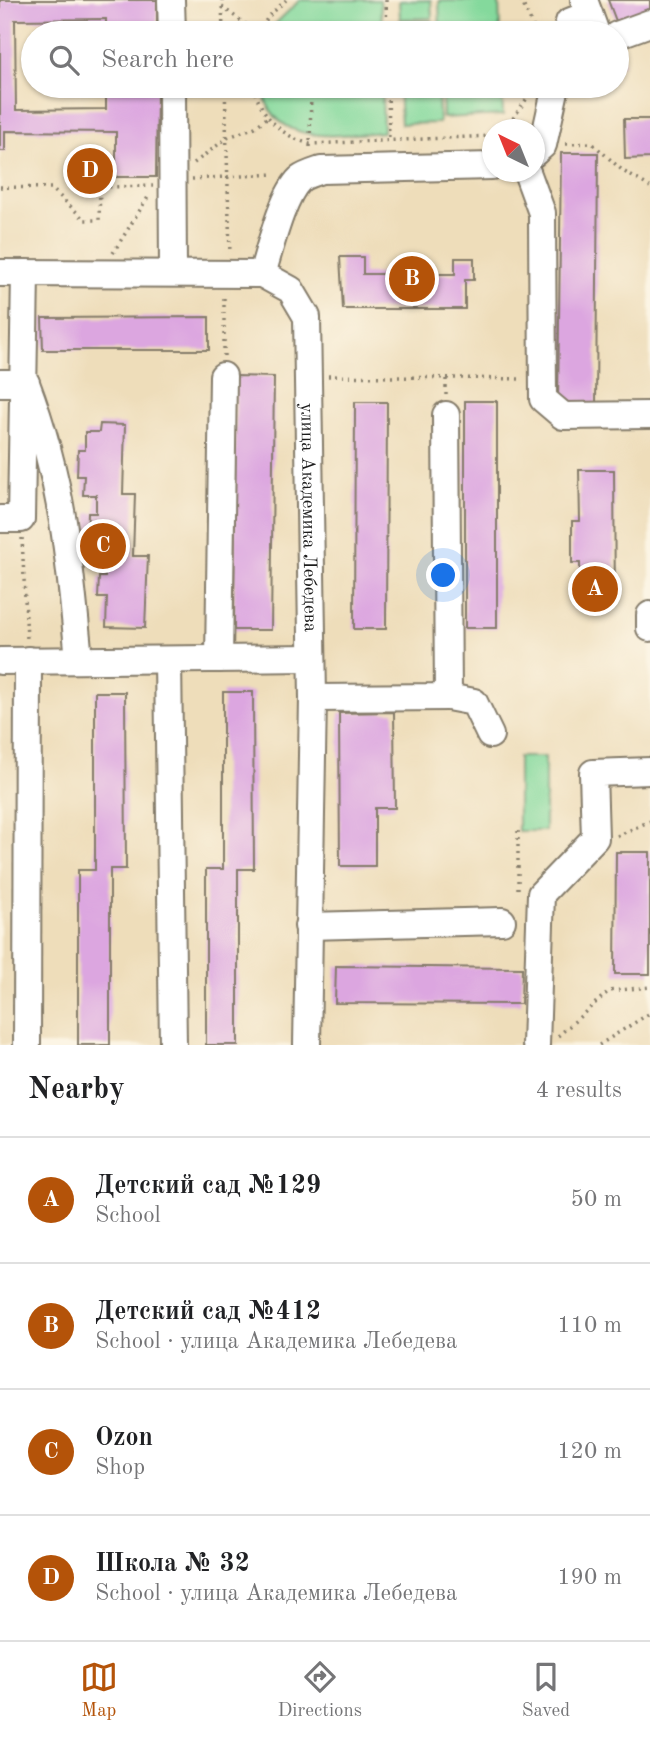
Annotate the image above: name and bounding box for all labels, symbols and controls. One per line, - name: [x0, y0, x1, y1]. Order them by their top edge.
- search box: [21, 21, 629, 98]
- icon: search: [45, 41, 83, 79]
- text: Search here: [101, 47, 234, 73]
- north arrow: [482, 119, 545, 182]
- pin: D: [67, 145, 113, 197]
- pin: B: [389, 253, 435, 305]
- street label: улица Академика Лебедева: [296, 403, 319, 633]
- pin: C: [80, 520, 126, 572]
- your location: [426, 558, 460, 592]
- pin: A: [572, 563, 618, 615]
- text: Nearby: [28, 1075, 125, 1105]
- text: 4 results: [536, 1079, 622, 1102]
- text: Детский сад №129: [95, 1173, 321, 1199]
- text: A: [42, 1188, 60, 1211]
- text: 50 m: [571, 1188, 622, 1211]
- text: School: [95, 1204, 161, 1227]
- text: Детский сад №412: [95, 1299, 321, 1325]
- text: B: [43, 1314, 59, 1337]
- text: 110 m: [557, 1314, 622, 1337]
- text: School · улица Академика Лебедева: [95, 1330, 457, 1353]
- text: Ozon: [95, 1425, 153, 1451]
- text: C: [43, 1440, 59, 1463]
- text: 120 m: [557, 1440, 622, 1463]
- text: Shop: [95, 1456, 145, 1479]
- text: Школа № 32: [95, 1551, 250, 1577]
- text: D: [42, 1566, 60, 1589]
- text: 190 m: [557, 1566, 622, 1589]
- text: School · улица Академика Лебедева: [95, 1582, 457, 1605]
- tab: Map: [80, 1658, 118, 1723]
- tab: Directions: [278, 1658, 362, 1723]
- tab: Saved: [522, 1658, 570, 1723]

